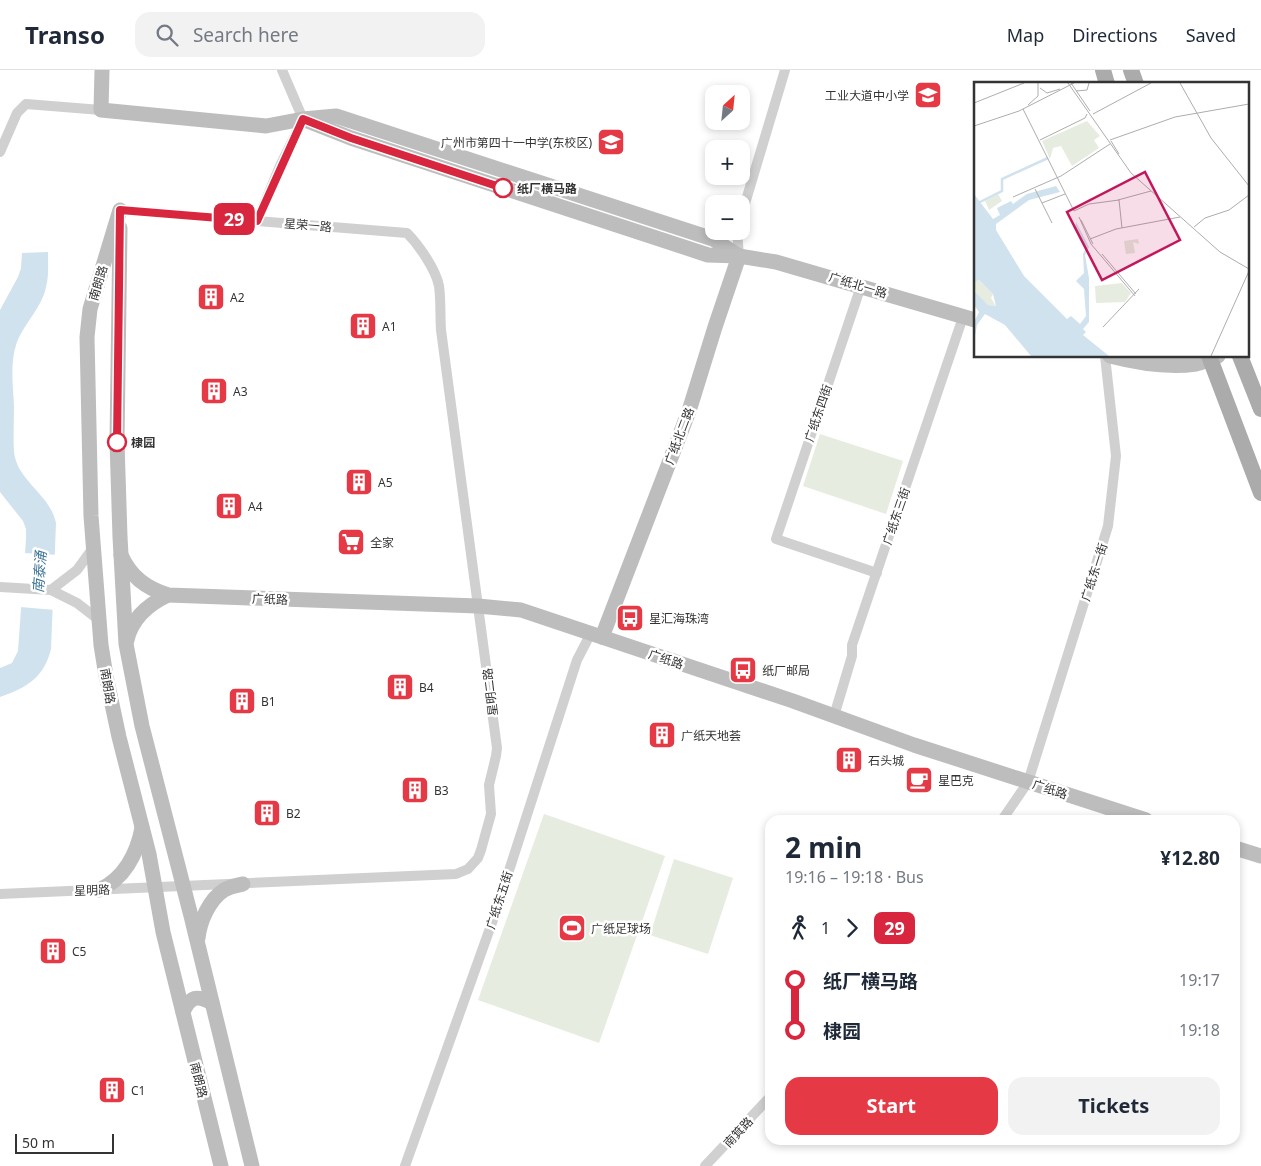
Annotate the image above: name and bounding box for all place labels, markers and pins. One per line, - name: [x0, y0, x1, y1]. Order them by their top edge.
- school or university icon: 工业大道中小学: [913, 80, 943, 110]
- place label: 工业大道中小学: [825, 87, 909, 104]
- school or university icon: 广州市第四十一中学(东校区): [596, 127, 626, 157]
- place label: 广州市第四十一中学(东校区): [441, 134, 592, 151]
- marker: 纸厂横马路: [493, 178, 513, 198]
- place label: 纸厂横马路: [517, 180, 577, 197]
- building icon: A2: [196, 282, 226, 312]
- place label: A2: [230, 289, 245, 306]
- building icon: A1: [348, 311, 378, 341]
- place label: A1: [382, 318, 397, 335]
- building icon: A3: [199, 376, 229, 406]
- place label: A3: [233, 383, 248, 400]
- marker: 棣园: [107, 432, 127, 452]
- place label: 棣园: [131, 434, 155, 451]
- building icon: A5: [344, 467, 374, 497]
- place label: A5: [378, 474, 393, 491]
- building icon: A4: [214, 491, 244, 521]
- place label: A4: [248, 498, 263, 515]
- supermarket icon: 全家: [336, 527, 366, 557]
- place label: 全家: [370, 534, 394, 551]
- bus stop icon: 星汇海珠湾: [615, 603, 645, 633]
- place label: 星汇海珠湾: [649, 610, 709, 627]
- bus stop icon: 纸厂邮局: [728, 655, 758, 685]
- place label: 纸厂邮局: [762, 662, 810, 679]
- building icon: B4: [385, 672, 415, 702]
- place label: B4: [419, 679, 434, 696]
- building icon: B1: [227, 686, 257, 716]
- place label: B1: [261, 693, 276, 710]
- building icon: 广纸天地荟: [647, 720, 677, 750]
- place label: 广纸天地荟: [681, 727, 741, 744]
- building icon: 石头城: [834, 745, 864, 775]
- place label: 石头城: [868, 752, 904, 769]
- cafe icon: 星巴克: [904, 765, 934, 795]
- place label: 星巴克: [938, 772, 974, 789]
- building icon: B3: [400, 775, 430, 805]
- place label: B3: [434, 782, 449, 799]
- building icon: B2: [252, 798, 282, 828]
- place label: B2: [286, 805, 301, 822]
- sports icon: 广纸足球场: [557, 913, 587, 943]
- place label: 广纸足球场: [591, 920, 651, 937]
- building icon: C5: [38, 936, 68, 966]
- place label: C5: [72, 943, 87, 960]
- building icon: C1: [97, 1075, 127, 1105]
- place label: C1: [131, 1082, 145, 1099]

